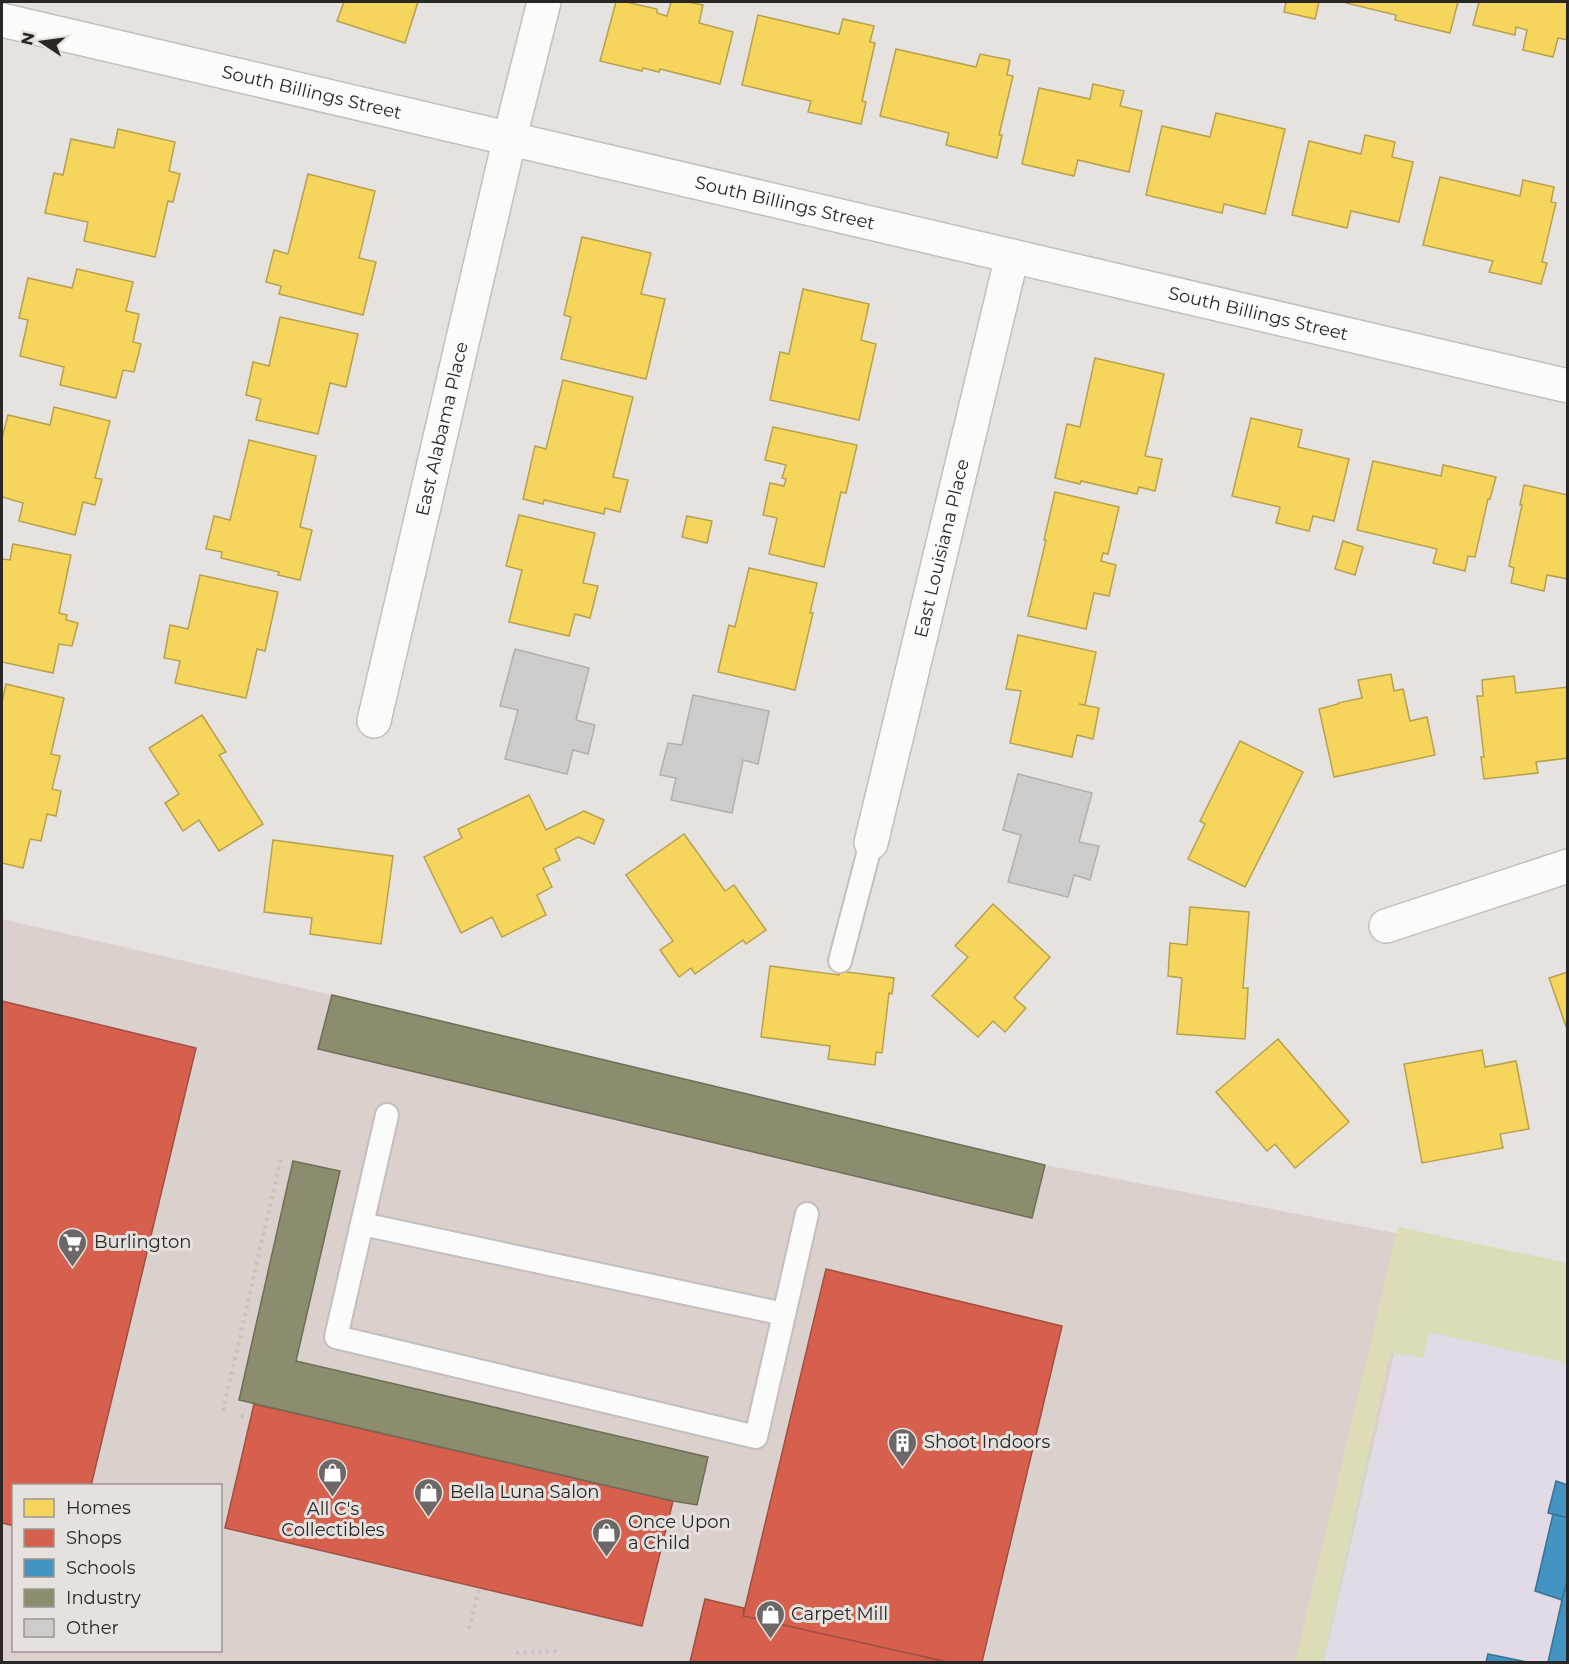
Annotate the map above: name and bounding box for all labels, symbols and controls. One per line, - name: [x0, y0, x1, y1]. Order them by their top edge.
- north arrow: [12, 12, 72, 72]
- text: N: [17, 30, 39, 47]
- street label: South Billings Street: [220, 61, 404, 124]
- street label: South Billings Street: [693, 171, 877, 235]
- street label: South Billings Street: [1166, 282, 1350, 345]
- street label: East Alabama Place: [411, 339, 473, 518]
- street label: East Louisiana Place: [910, 457, 974, 640]
- supermarket icon: Burlington: [57, 1226, 89, 1268]
- place label: Burlington: [94, 1231, 191, 1253]
- building icon: Shoot Indoors: [887, 1426, 919, 1468]
- place label: Shoot Indoors: [924, 1431, 1050, 1453]
- shop icon: All C's Collectibles: [317, 1456, 349, 1498]
- shop icon: Bella Luna Salon: [413, 1476, 445, 1518]
- place label: Bella Luna Salon: [450, 1481, 600, 1503]
- legend: [12, 1484, 222, 1652]
- text: Homes: [66, 1497, 131, 1519]
- place label: All C's Collectibles: [281, 1498, 385, 1541]
- place label: Once Upon a Child: [628, 1511, 731, 1554]
- shop icon: Once Upon a Child: [591, 1516, 623, 1558]
- text: Shops: [66, 1527, 122, 1549]
- text: Schools: [66, 1557, 136, 1579]
- text: Industry: [66, 1587, 141, 1609]
- shop icon: Carpet Mill: [754, 1598, 786, 1640]
- place label: Carpet Mill: [791, 1603, 888, 1625]
- text: Other: [66, 1617, 119, 1639]

